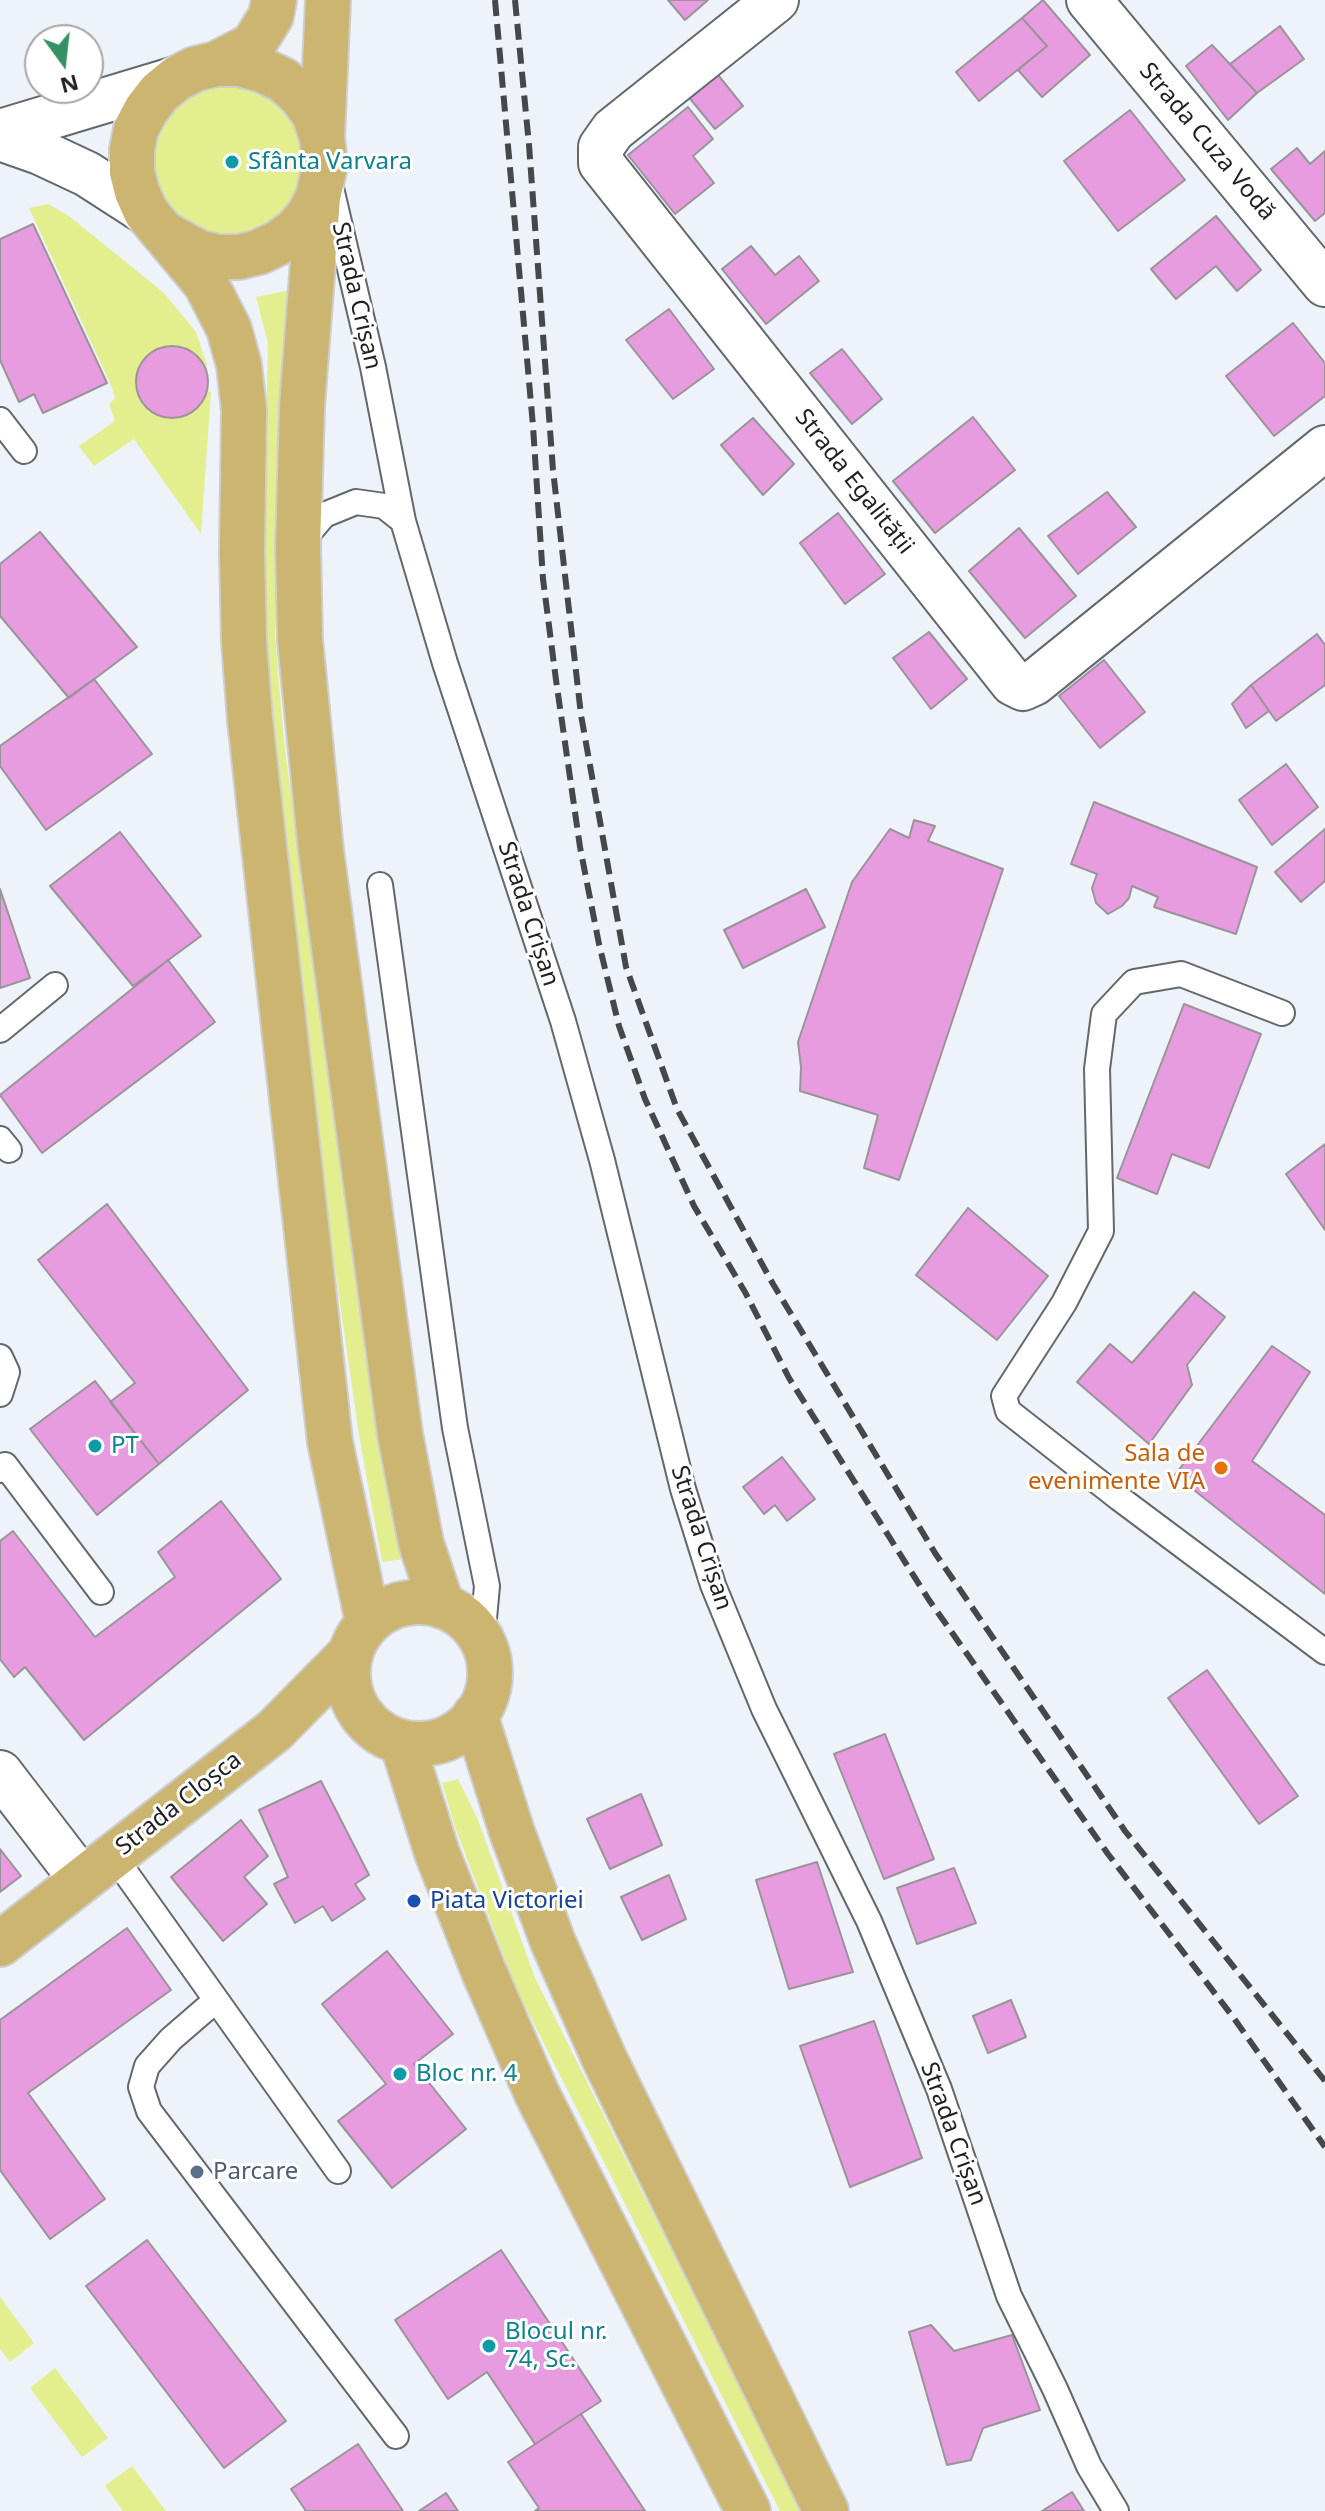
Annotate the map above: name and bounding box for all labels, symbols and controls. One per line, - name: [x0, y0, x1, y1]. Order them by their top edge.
- north arrow: [24, 24, 104, 104]
- street label: Strada Cuza Vodă: [1133, 57, 1281, 227]
- text: N: [57, 68, 82, 102]
- place label: Sfânta Varvara: [248, 148, 412, 176]
- marker: Sfânta Varvara: [223, 153, 241, 171]
- street label: Strada Crișan: [325, 220, 387, 372]
- street label: Strada Egalității: [788, 404, 920, 560]
- street label: Strada Crișan: [491, 838, 565, 990]
- place label: PT: [111, 1432, 139, 1460]
- marker: PT: [86, 1437, 104, 1455]
- place label: Sala de evenimente VIA: [1028, 1440, 1205, 1496]
- marker: Sala de evenimente VIA: [1212, 1459, 1230, 1477]
- street label: Strada Crișan: [664, 1462, 738, 1614]
- street label: Strada Cloșca: [110, 1746, 248, 1862]
- place label: Piata Victoriei: [430, 1887, 584, 1915]
- marker: Piata Victoriei: [405, 1892, 423, 1910]
- street label: Strada Crișan: [914, 2058, 992, 2210]
- place label: Bloc nr. 4: [416, 2060, 517, 2088]
- marker: Bloc nr. 4: [391, 2065, 409, 2083]
- place label: Parcare: [213, 2158, 298, 2186]
- marker: Parcare: [188, 2163, 206, 2181]
- place label: Blocul nr. 74, Sc.: [505, 2318, 607, 2374]
- marker: Blocul nr. 74, Sc.: [480, 2337, 498, 2355]

